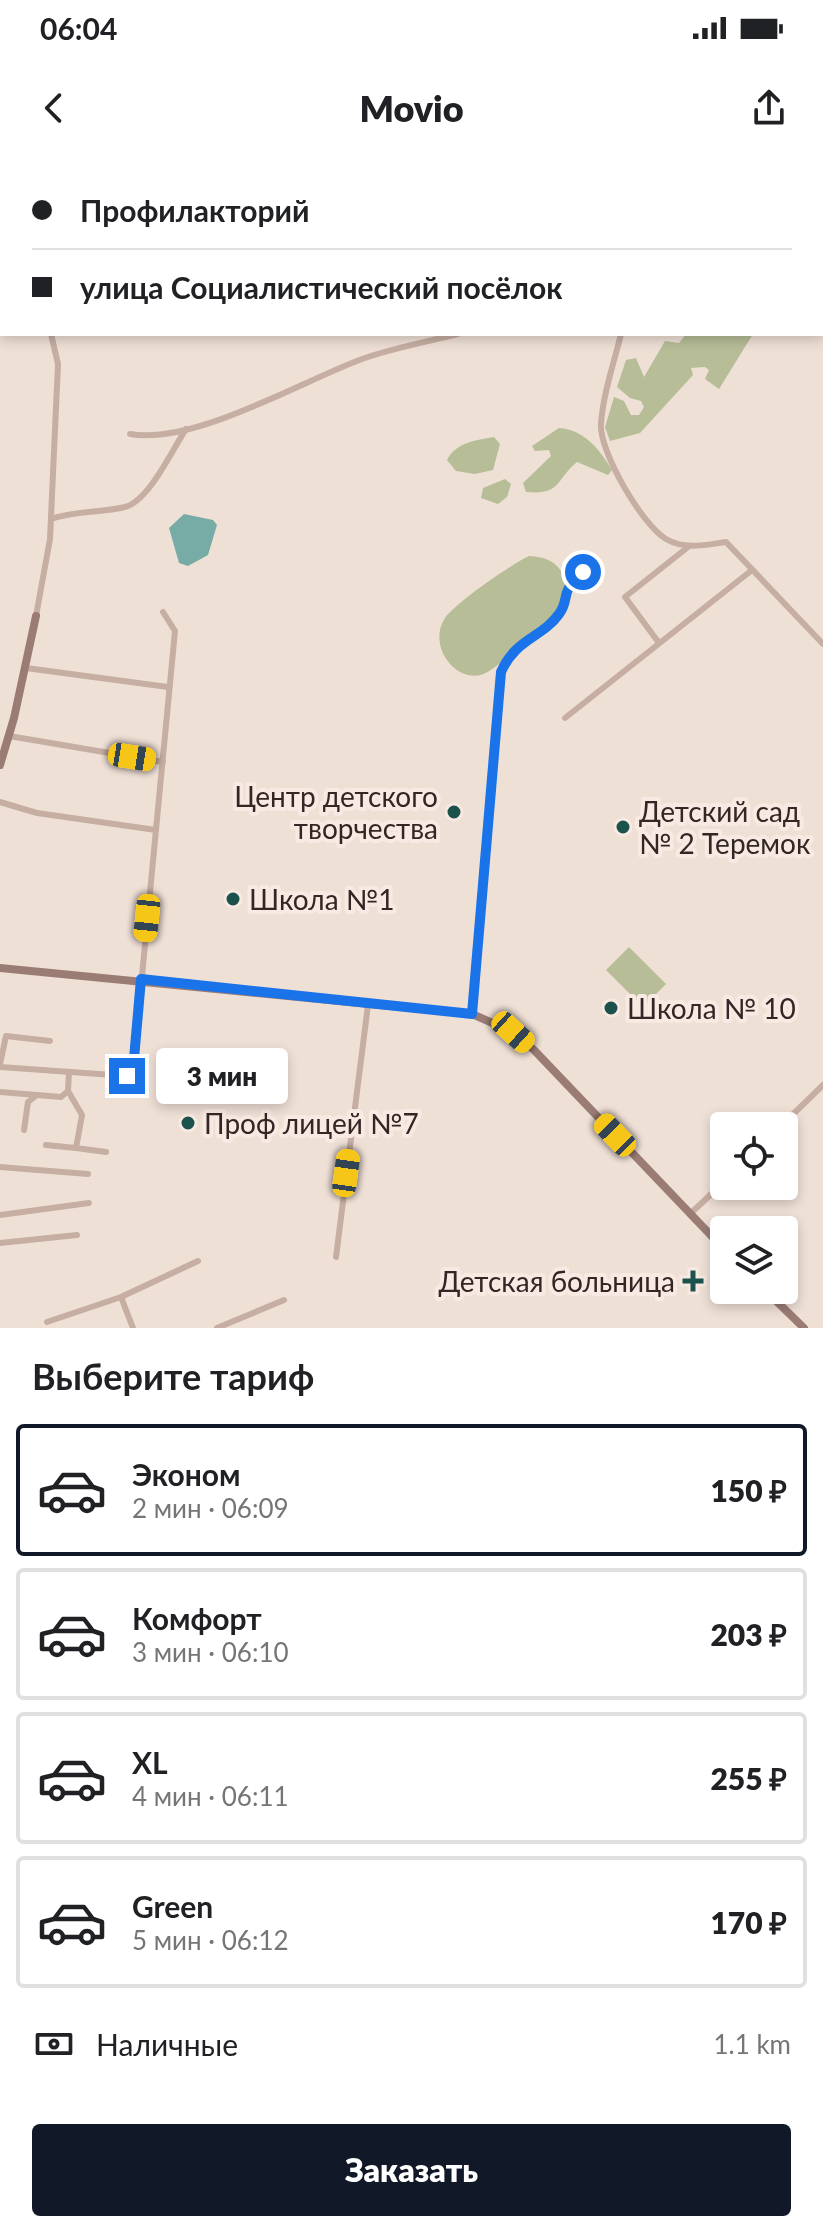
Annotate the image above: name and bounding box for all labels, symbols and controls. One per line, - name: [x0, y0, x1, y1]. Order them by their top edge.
- text: 06:04: [40, 10, 117, 46]
- icon: back: [32, 86, 76, 130]
- text: Movio: [359, 86, 464, 130]
- icon: share: [747, 86, 791, 130]
- text: Профилакторий: [80, 192, 309, 228]
- text: улица Социалистический посёлок: [80, 269, 563, 305]
- route start: [565, 554, 601, 590]
- car: [106, 741, 158, 773]
- place label: Центр детского творчества: [234, 779, 438, 845]
- place label: Детский сад № 2 Теремок: [639, 794, 811, 860]
- marker: Центр детского творчества: [445, 803, 463, 821]
- marker: Детский сад № 2 Теремок: [614, 818, 632, 836]
- place label: Школа №1: [249, 882, 394, 916]
- marker: Школа №1: [224, 890, 242, 908]
- car: [133, 893, 161, 943]
- place label: Школа № 10: [627, 991, 796, 1025]
- marker: Школа № 10: [602, 999, 620, 1017]
- car: [487, 1007, 539, 1057]
- callout: 3 мин: [155, 1048, 287, 1104]
- route end: [109, 1058, 145, 1094]
- text: 3 мин: [187, 1060, 257, 1092]
- place label: Проф лицей №7: [204, 1106, 419, 1140]
- car: [590, 1109, 640, 1161]
- map controls: [710, 1112, 798, 1304]
- button: locate: [710, 1112, 798, 1200]
- marker: Проф лицей №7: [179, 1114, 197, 1132]
- car: [331, 1148, 361, 1198]
- button: layers: [710, 1216, 798, 1304]
- place label: Детская больница: [439, 1264, 675, 1298]
- marker: Детская больница: [682, 1270, 704, 1292]
- text: Выберите тариф: [32, 1354, 314, 1398]
- icon: car: [36, 1454, 108, 1526]
- text: Эконом: [132, 1456, 241, 1492]
- text: 150 ₽: [710, 1472, 787, 1508]
- text: 2 мин · 06:09: [132, 1492, 289, 1524]
- icon: car: [36, 1598, 108, 1670]
- text: Комфорт: [132, 1600, 262, 1636]
- text: 203 ₽: [710, 1616, 787, 1652]
- text: 3 мин · 06:10: [132, 1636, 289, 1668]
- icon: car: [36, 1742, 108, 1814]
- text: XL: [132, 1744, 168, 1780]
- text: 255 ₽: [710, 1760, 787, 1796]
- text: 4 мин · 06:11: [132, 1780, 289, 1812]
- icon: car: [36, 1886, 108, 1958]
- text: Green: [132, 1888, 213, 1924]
- text: 170 ₽: [710, 1904, 787, 1940]
- text: 5 мин · 06:12: [132, 1924, 289, 1956]
- icon: cash: [32, 2022, 76, 2066]
- text: Наличные: [96, 2026, 238, 2062]
- text: 1.1 km: [713, 2028, 791, 2060]
- button: Заказать: [32, 2124, 791, 2216]

